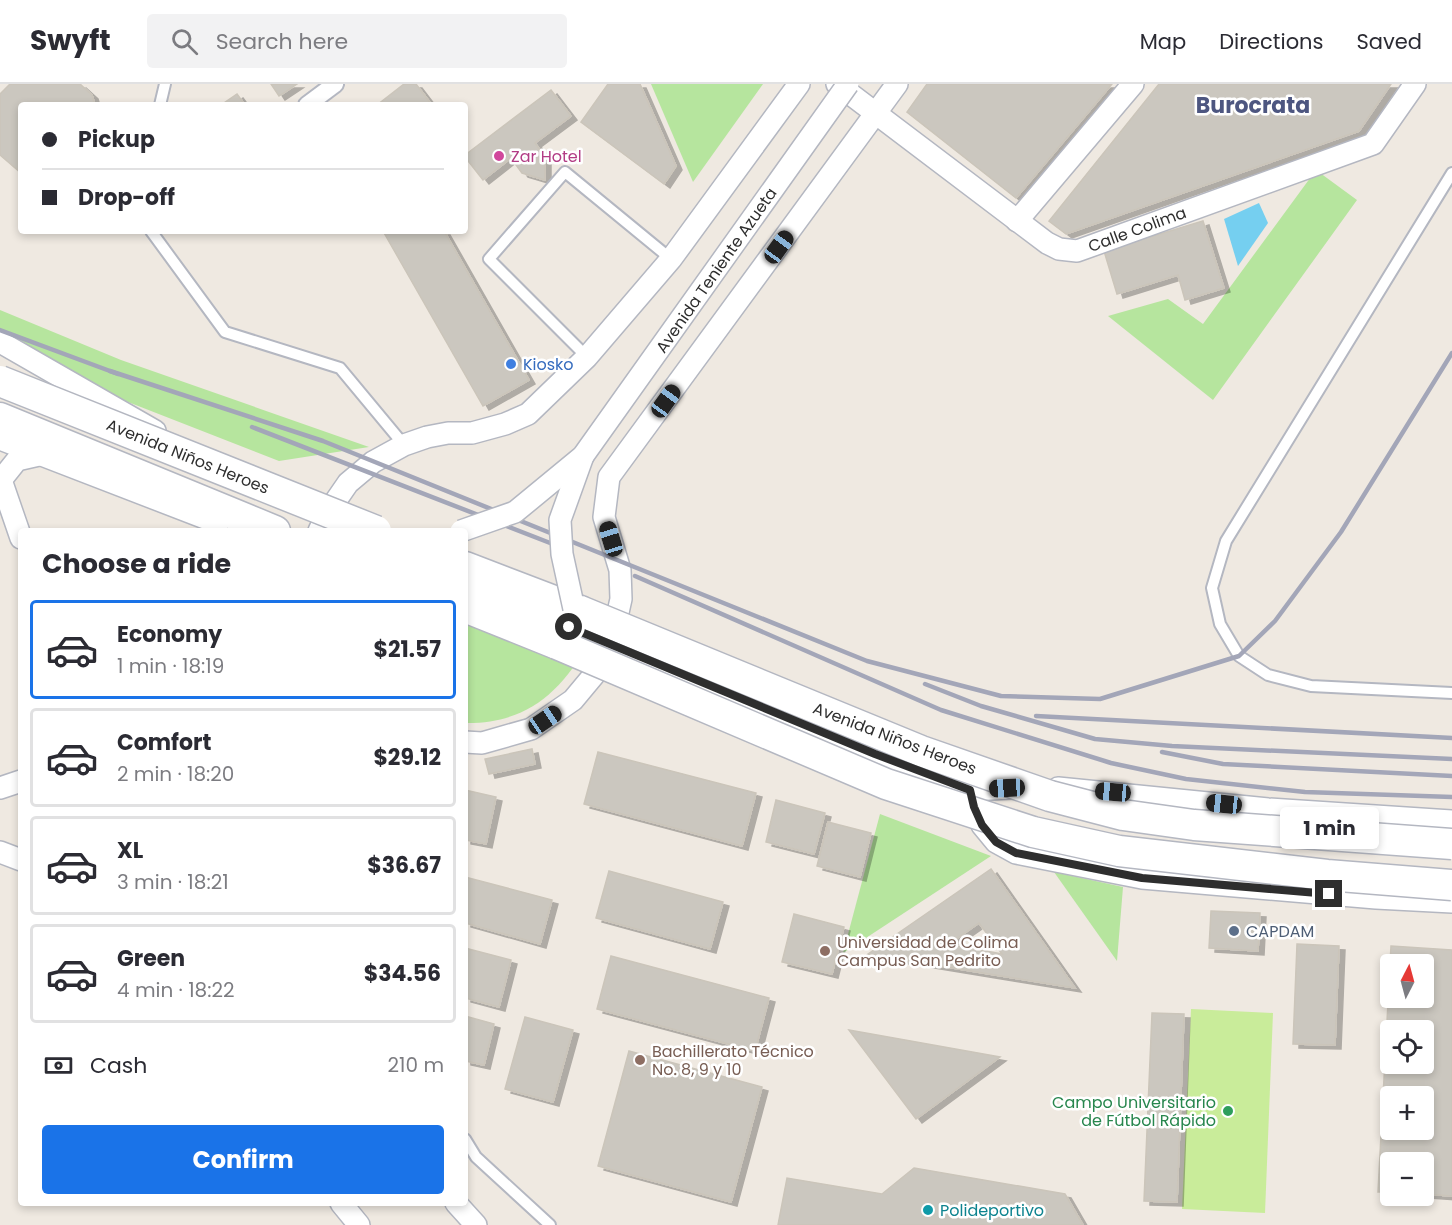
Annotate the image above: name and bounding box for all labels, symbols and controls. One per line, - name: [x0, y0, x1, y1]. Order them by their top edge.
- search box: [147, 14, 567, 68]
- text: Swyft: [30, 21, 111, 60]
- icon: search: [168, 25, 201, 58]
- text: Search here: [216, 26, 348, 57]
- text: Map: [1140, 27, 1186, 56]
- text: Directions: [1219, 27, 1323, 56]
- text: Saved: [1356, 27, 1422, 56]
- district label: Burocrata: [1196, 90, 1310, 121]
- text: Pickup: [78, 124, 155, 155]
- place label: Zar Hotel: [511, 145, 582, 168]
- marker: Zar Hotel: [492, 149, 506, 163]
- text: Drop-off: [78, 182, 175, 213]
- street label: Avenida Teniente Azueta: [650, 183, 782, 358]
- street label: Calle Colima: [1085, 201, 1189, 258]
- car: [761, 227, 797, 267]
- place label: Kiosko: [523, 353, 574, 376]
- marker: Kiosko: [504, 357, 518, 371]
- car: [648, 381, 684, 421]
- street label: Avenida Niños Heroes: [103, 413, 273, 500]
- car: [597, 519, 625, 559]
- text: Choose a ride: [42, 545, 231, 582]
- route start: [555, 613, 582, 640]
- text: Economy: [117, 619, 222, 650]
- icon: car: [45, 623, 99, 677]
- text: $21.57: [373, 634, 441, 665]
- text: 1 min · 18:19: [117, 652, 224, 680]
- street label: Avenida Niños Heroes: [810, 697, 980, 780]
- car: [525, 702, 565, 738]
- text: Comfort: [117, 727, 211, 758]
- icon: car: [45, 731, 99, 785]
- text: $29.12: [373, 742, 441, 773]
- text: 2 min · 18:20: [117, 760, 234, 788]
- car: [989, 778, 1025, 798]
- car: [1094, 781, 1132, 803]
- car: [1205, 793, 1243, 815]
- callout: 1 min: [1280, 807, 1378, 849]
- text: 1 min: [1303, 814, 1356, 842]
- text: XL: [117, 835, 143, 866]
- icon: car: [45, 839, 99, 893]
- text: $36.67: [367, 850, 441, 881]
- text: 3 min · 18:21: [117, 868, 229, 896]
- route end: [1315, 880, 1342, 907]
- place label: CAPDAM: [1246, 920, 1314, 943]
- marker: CAPDAM: [1227, 924, 1241, 938]
- place label: Universidad de Colima Campus San Pedrito: [837, 931, 1019, 972]
- text: Green: [117, 943, 185, 974]
- marker: Universidad de Colima Campus San Pedrito: [818, 944, 832, 958]
- icon: car: [45, 947, 99, 1001]
- north arrow: [1380, 954, 1434, 1008]
- map controls: [1380, 954, 1434, 1206]
- text: $34.56: [364, 958, 441, 989]
- text: 4 min · 18:22: [117, 976, 234, 1004]
- button: locate: [1380, 1020, 1434, 1074]
- place label: Bachillerato Técnico No. 8, 9 y 10: [652, 1040, 814, 1081]
- icon: cash: [42, 1049, 75, 1082]
- text: Cash: [90, 1050, 147, 1081]
- text: 210 m: [388, 1051, 444, 1079]
- marker: Bachillerato Técnico No. 8, 9 y 10: [633, 1053, 647, 1067]
- button: +: [1380, 1086, 1434, 1140]
- place label: Campo Universitario de Fútbol Rápido: [1052, 1091, 1216, 1132]
- marker: Campo Universitario de Fútbol Rápido: [1221, 1104, 1235, 1118]
- button: Confirm: [42, 1125, 444, 1194]
- button: −: [1380, 1152, 1434, 1206]
- place label: Polideportivo: [940, 1199, 1044, 1222]
- marker: Polideportivo: [921, 1203, 935, 1217]

